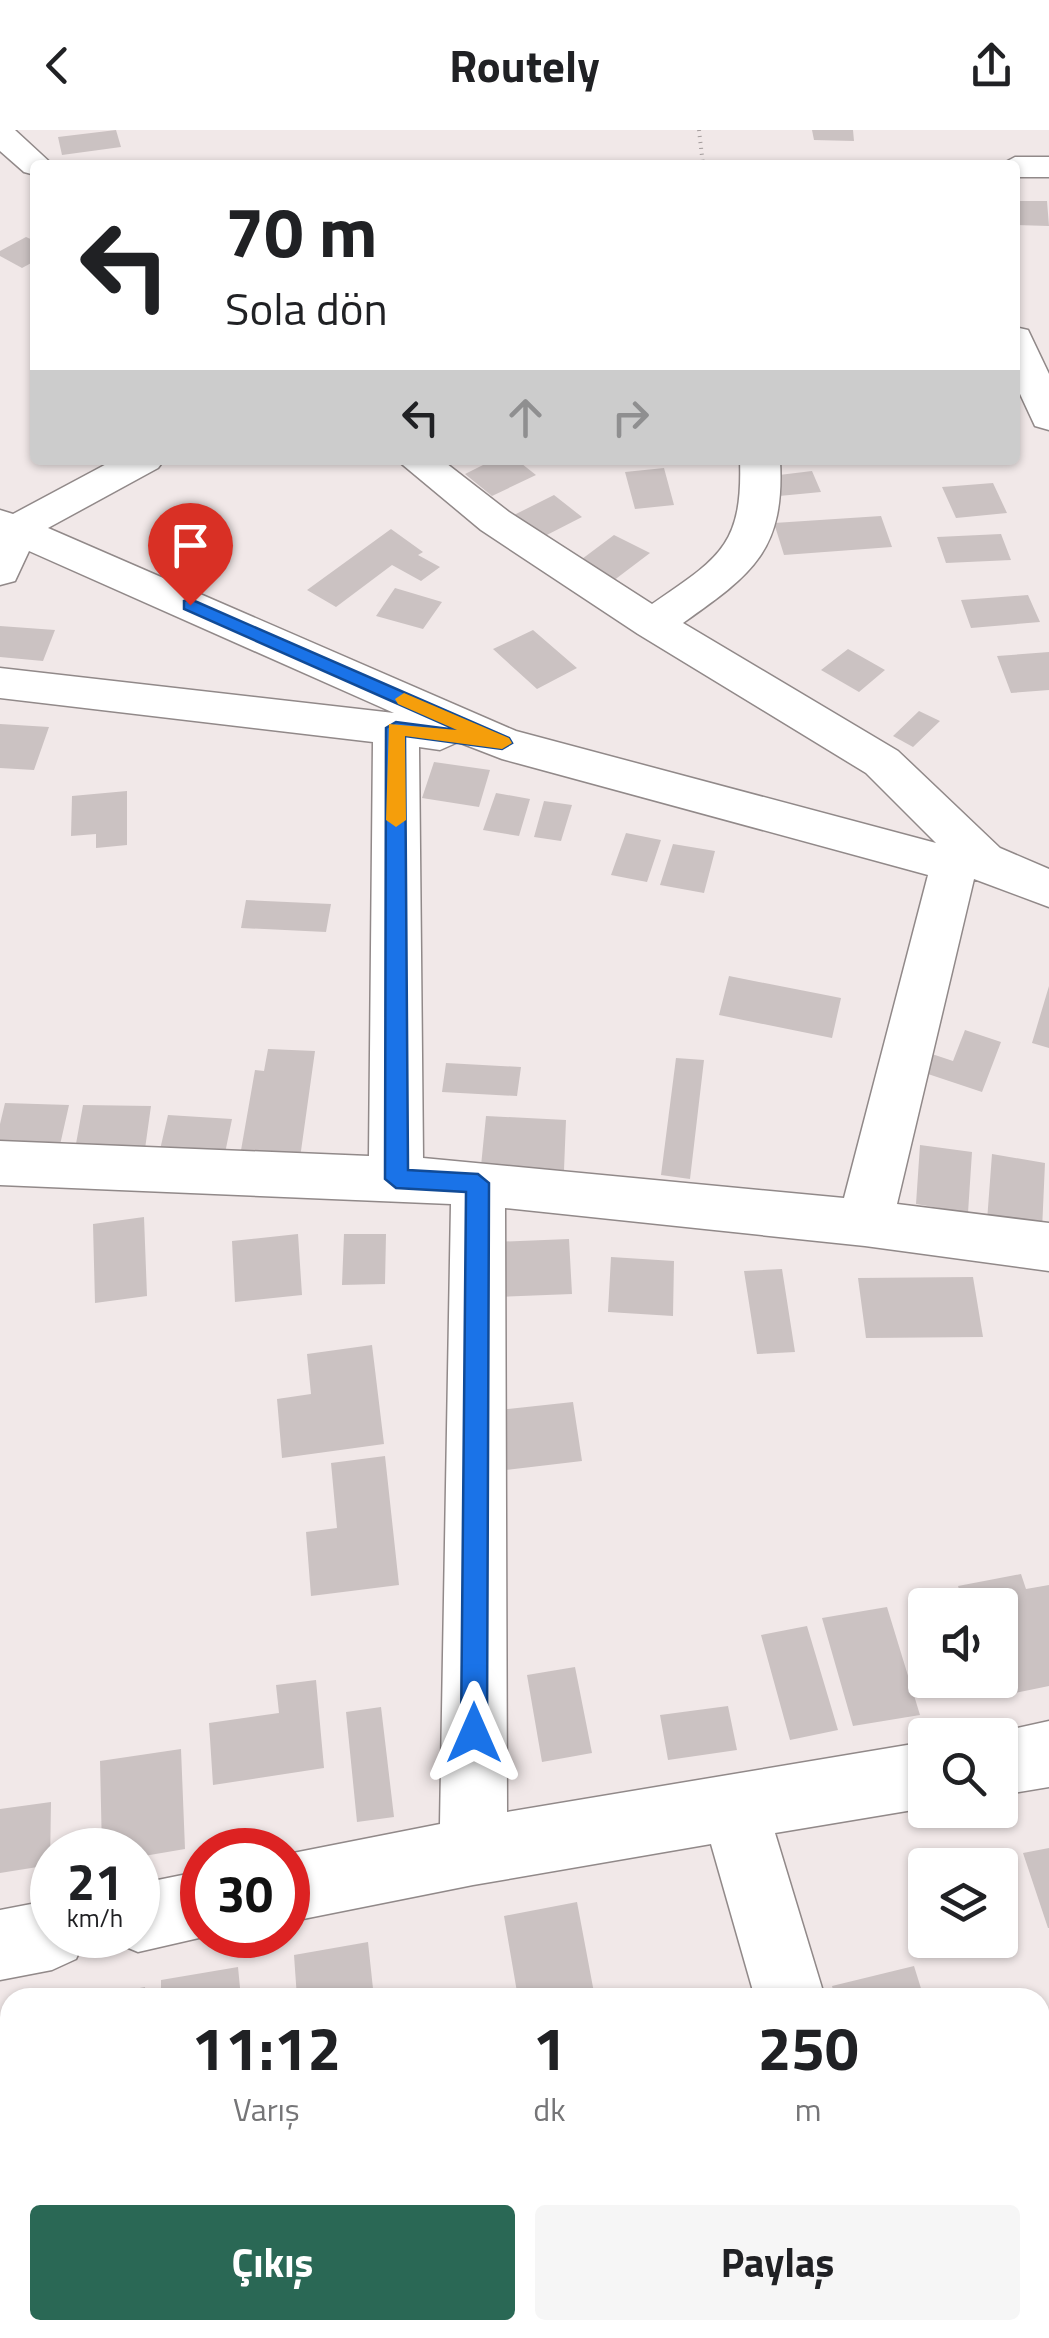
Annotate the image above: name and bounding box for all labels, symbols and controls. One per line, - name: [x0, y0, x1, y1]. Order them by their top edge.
- text: Routely: [449, 31, 600, 99]
- icon: back: [30, 38, 85, 93]
- icon: share: [964, 38, 1019, 93]
- text: 70 m: [225, 178, 378, 284]
- icon: left: [60, 200, 190, 330]
- text: Sola dön: [225, 274, 388, 342]
- icon: left: [393, 390, 448, 445]
- icon: ahead: [498, 390, 553, 445]
- icon: right: [603, 390, 658, 445]
- pin: [148, 503, 233, 606]
- icon: arrive: [163, 518, 218, 573]
- map controls: [908, 1588, 1018, 1958]
- button: sound: [908, 1588, 1018, 1698]
- position arrow: [422, 1681, 526, 1785]
- button: search: [908, 1718, 1018, 1828]
- speed limit sign: 30: [180, 1828, 310, 1958]
- text: 21: [67, 1843, 123, 1919]
- button: layers: [908, 1848, 1018, 1958]
- text: km/h: [67, 1899, 123, 1937]
- text: 11:12: [191, 2002, 341, 2093]
- text: 1: [533, 2002, 566, 2093]
- text: 250: [758, 2002, 859, 2093]
- text: Varış: [233, 2085, 300, 2133]
- text: dk: [533, 2085, 566, 2133]
- text: m: [795, 2085, 822, 2133]
- button: Çıkış: [30, 2205, 515, 2320]
- button: Paylaş: [535, 2205, 1020, 2320]

